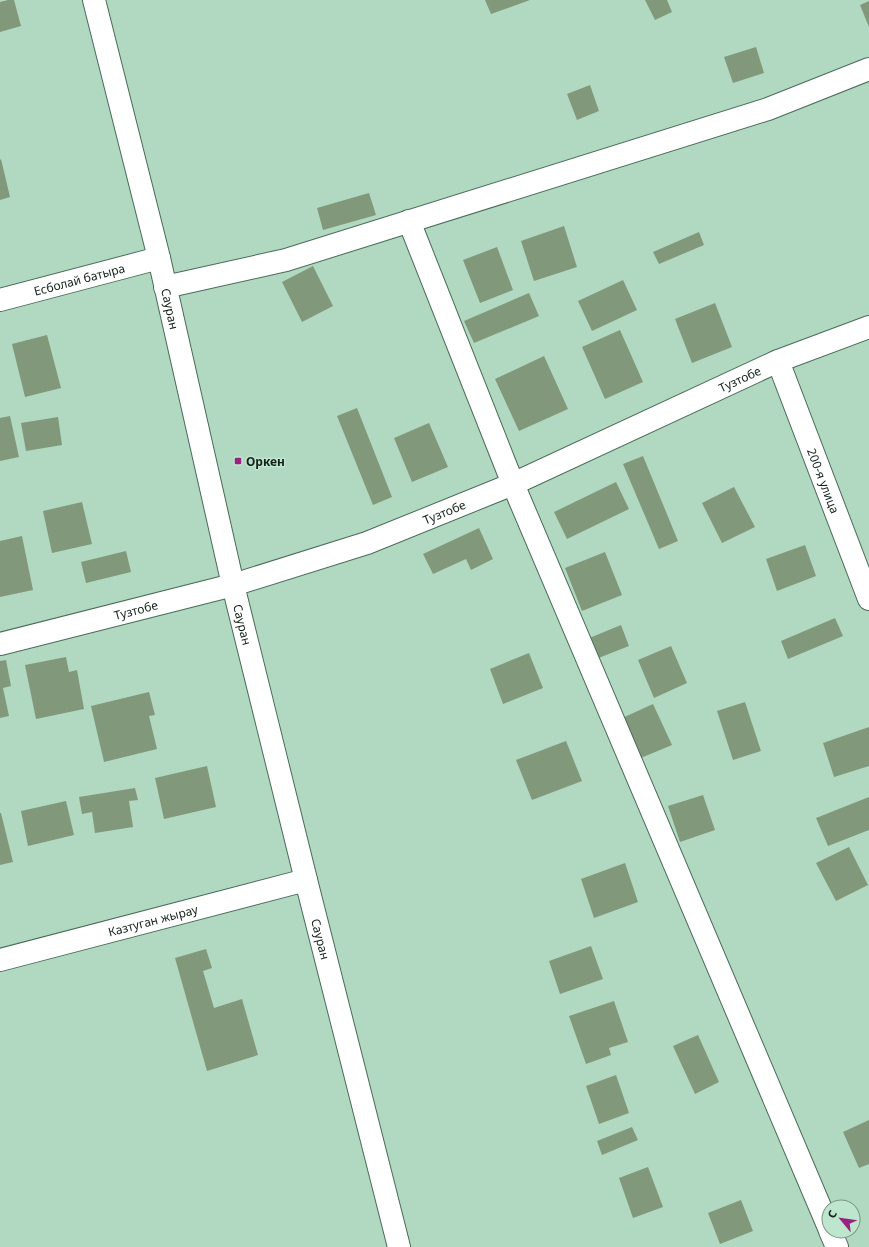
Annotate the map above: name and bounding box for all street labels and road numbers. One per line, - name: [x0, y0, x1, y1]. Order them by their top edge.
- street label: Есболай батыра: [32, 259, 127, 299]
- street label: Сауран: [158, 286, 183, 331]
- street label: Тузтобе: [716, 362, 764, 396]
- street label: 200-я улица: [804, 445, 844, 516]
- street label: Тузтобе: [420, 495, 468, 528]
- street label: Тузтобе: [112, 596, 160, 623]
- street label: Сауран: [230, 602, 256, 647]
- street label: Казтуган жырау: [106, 900, 200, 940]
- street label: Сауран: [308, 917, 334, 961]

